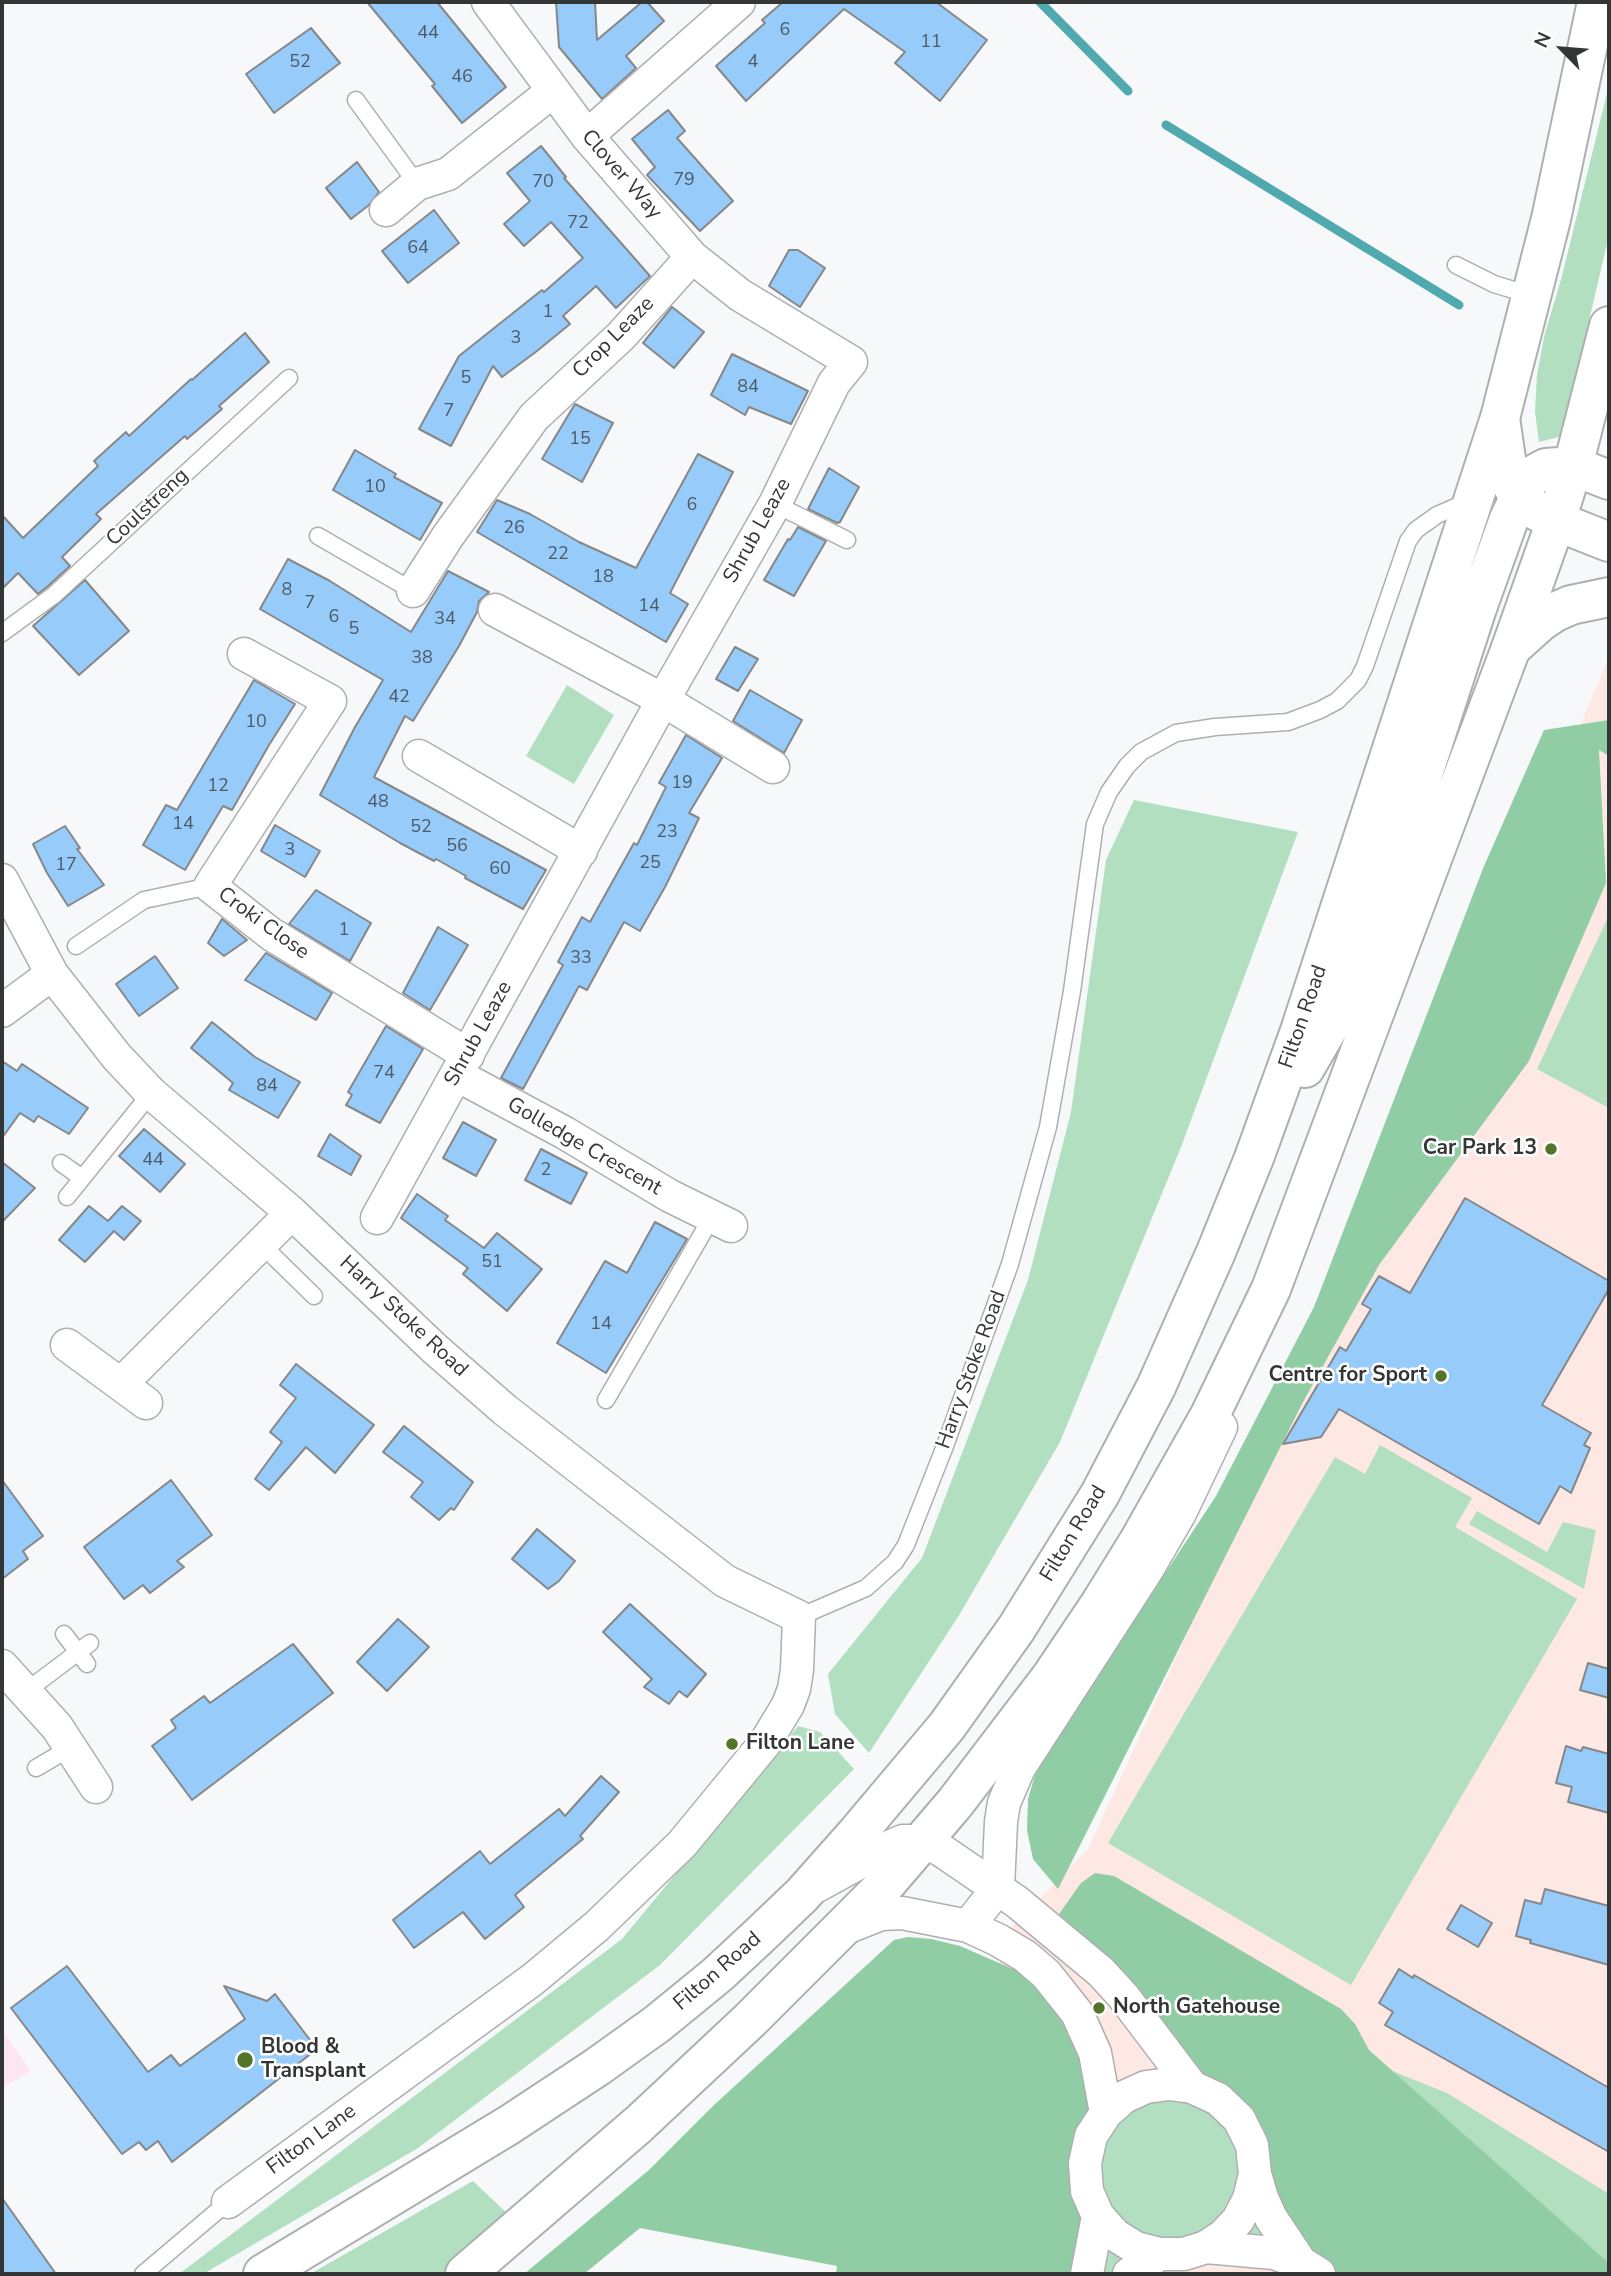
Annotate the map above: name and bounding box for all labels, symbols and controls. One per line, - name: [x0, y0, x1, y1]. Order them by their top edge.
- north arrow: [1527, 14, 1597, 84]
- house number: 6: [780, 20, 790, 42]
- house number: 44: [417, 23, 439, 45]
- text: N: [1528, 28, 1558, 52]
- house number: 11: [920, 32, 942, 54]
- house number: 52: [289, 52, 311, 74]
- house number: 4: [748, 52, 758, 74]
- house number: 46: [451, 67, 473, 89]
- street label: Clover Way: [575, 125, 667, 225]
- house number: 79: [673, 170, 695, 192]
- house number: 70: [532, 172, 554, 194]
- house number: 72: [567, 213, 589, 235]
- house number: 64: [407, 238, 429, 260]
- street label: Crop Leaze: [568, 292, 660, 384]
- house number: 1: [543, 302, 553, 324]
- house number: 3: [511, 328, 521, 350]
- house number: 5: [461, 368, 471, 390]
- house number: 84: [737, 377, 759, 399]
- house number: 7: [444, 401, 454, 423]
- house number: 15: [569, 429, 591, 451]
- street label: Coulstreng: [102, 464, 194, 552]
- street label: Shrub Leaze: [719, 474, 797, 588]
- house number: 10: [364, 477, 386, 499]
- house number: 6: [687, 495, 697, 517]
- house number: 26: [503, 518, 525, 540]
- house number: 22: [547, 544, 569, 566]
- house number: 18: [592, 567, 614, 589]
- house number: 8: [282, 580, 292, 602]
- house number: 7: [305, 593, 315, 615]
- house number: 14: [638, 596, 660, 618]
- house number: 6: [329, 607, 339, 629]
- house number: 34: [434, 609, 456, 631]
- house number: 5: [349, 619, 359, 641]
- house number: 38: [411, 648, 433, 670]
- house number: 42: [388, 687, 410, 709]
- house number: 10: [245, 712, 267, 734]
- house number: 19: [671, 773, 693, 795]
- house number: 12: [207, 776, 229, 798]
- house number: 48: [367, 792, 389, 814]
- house number: 14: [172, 814, 194, 836]
- house number: 52: [410, 817, 432, 839]
- house number: 23: [656, 822, 678, 844]
- house number: 56: [446, 836, 468, 858]
- house number: 3: [285, 840, 295, 862]
- house number: 25: [639, 853, 661, 875]
- house number: 17: [55, 855, 77, 877]
- house number: 60: [489, 859, 511, 881]
- street label: Croki Close: [212, 882, 314, 966]
- house number: 1: [339, 920, 349, 942]
- house number: 33: [570, 948, 592, 970]
- street label: Filton Road: [1275, 962, 1333, 1072]
- street label: Shrub Leaze: [440, 977, 518, 1091]
- house number: 74: [373, 1063, 395, 1085]
- house number: 84: [256, 1076, 278, 1098]
- street label: Golledge Crescent: [502, 1093, 666, 1201]
- place label: Car Park 13: [1423, 1136, 1537, 1162]
- marker: Car Park 13: [1543, 1141, 1559, 1157]
- house number: 44: [142, 1150, 164, 1172]
- house number: 2: [541, 1160, 551, 1182]
- street label: Harry Stoke Road: [334, 1251, 472, 1383]
- house number: 51: [481, 1252, 503, 1274]
- street label: Harry Stoke Road: [932, 1287, 1012, 1453]
- house number: 14: [590, 1314, 612, 1336]
- place label: Centre for Sport: [1268, 1363, 1427, 1389]
- marker: Centre for Sport: [1433, 1368, 1449, 1384]
- street label: Filton Road: [1036, 1481, 1112, 1587]
- place label: Filton Lane: [746, 1731, 855, 1757]
- marker: Filton Lane: [724, 1736, 740, 1752]
- street label: Filton Road: [669, 1927, 767, 2017]
- place label: North Gatehouse: [1113, 1995, 1280, 2021]
- marker: North Gatehouse: [1091, 2000, 1107, 2016]
- place label: Blood & Transplant: [261, 2035, 366, 2085]
- marker: Blood & Transplant: [235, 2050, 255, 2070]
- street label: Filton Lane: [262, 2099, 362, 2181]

